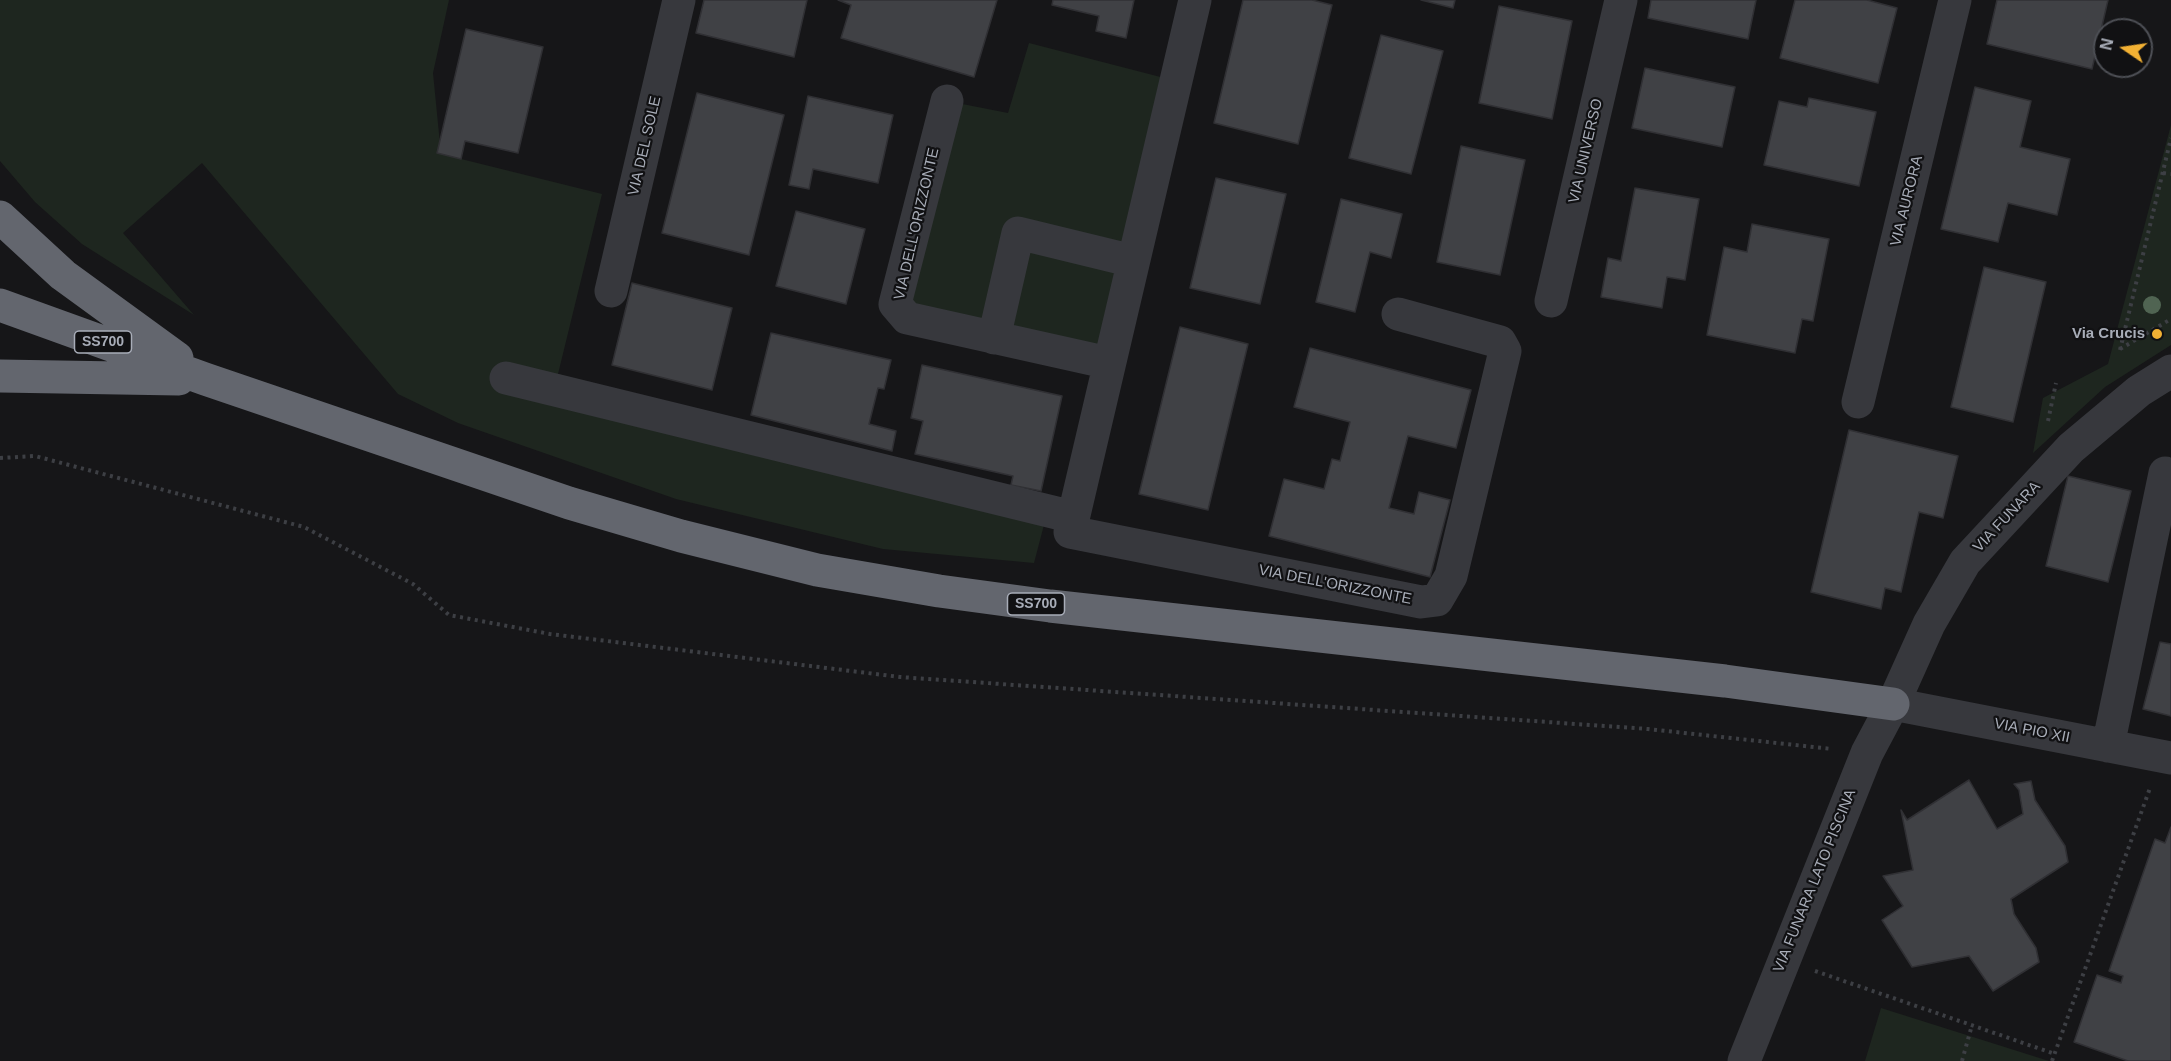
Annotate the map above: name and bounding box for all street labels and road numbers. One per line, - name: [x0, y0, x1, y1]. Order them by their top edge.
- street label: VIA DEL SOLE: [625, 94, 665, 198]
- street label: VIA UNIVERSO: [1565, 97, 1607, 205]
- street label: VIA DELL'ORIZZONTE: [891, 146, 943, 302]
- street label: VIA AURORA: [1887, 154, 1927, 248]
- road number: SS700: [74, 331, 132, 353]
- street label: VIA FUNARA: [1970, 478, 2044, 556]
- street label: VIA DELL'ORIZZONTE: [1257, 561, 1413, 609]
- road number: SS700: [1008, 593, 1064, 615]
- street label: VIA PIO XII: [1993, 715, 2071, 747]
- street label: VIA FUNARA LATO PISCINA: [1770, 787, 1860, 975]

